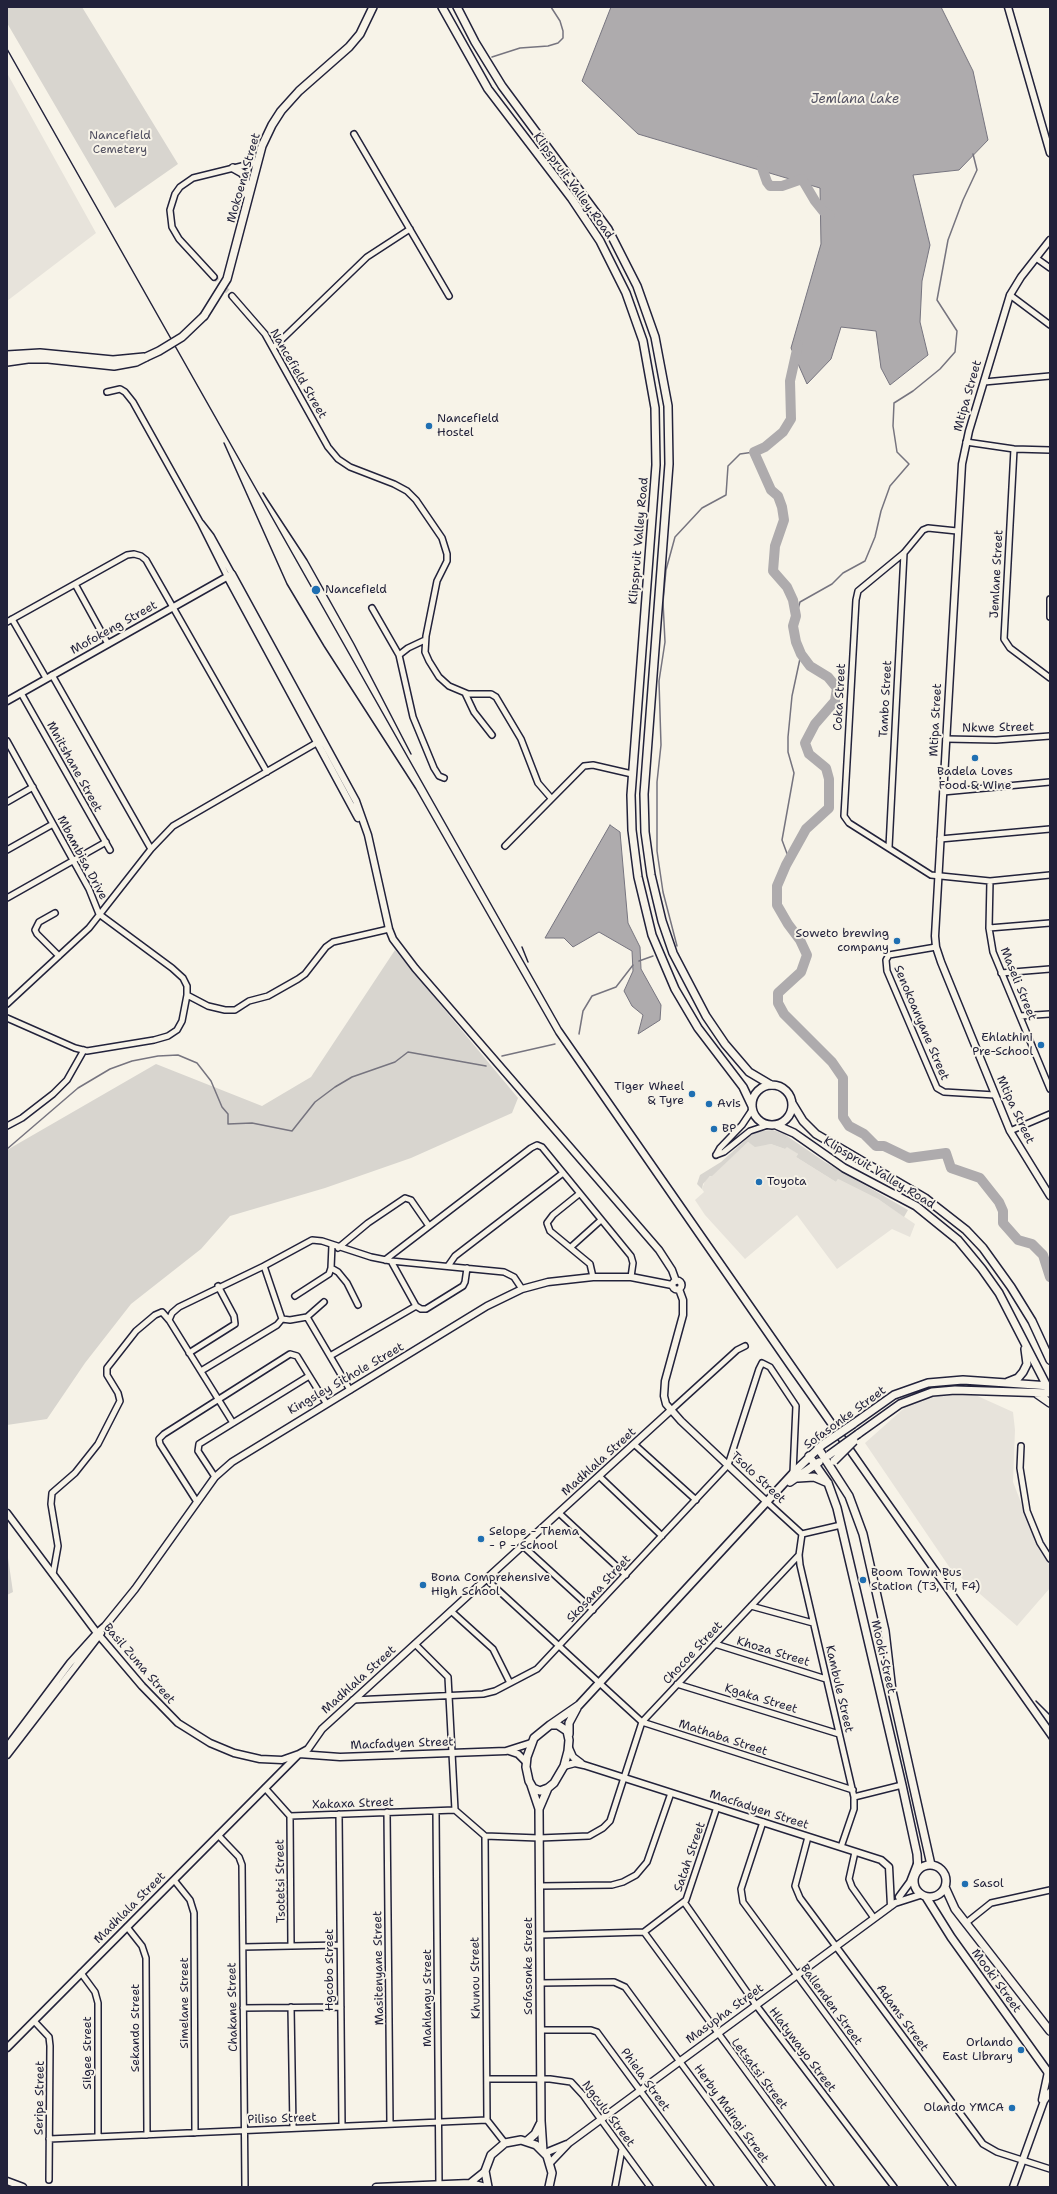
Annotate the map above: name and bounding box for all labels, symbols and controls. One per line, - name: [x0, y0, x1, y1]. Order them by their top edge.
- water label: Jemlana Lake: [811, 92, 899, 108]
- park label: Nancefield Cemetery: [89, 129, 151, 157]
- street label: Klipspruit Valley Road: [530, 130, 616, 242]
- street label: Mokoena Street: [224, 131, 264, 225]
- street label: Nancefield Street: [266, 327, 330, 421]
- street label: Mtipa Street: [951, 359, 985, 433]
- place label: Nancefield Hostel: [437, 412, 499, 440]
- marker: Nancefield Hostel: [424, 421, 434, 431]
- street label: Klipspruit Valley Road: [626, 477, 652, 605]
- street label: Jemlane Street: [987, 529, 1007, 619]
- place label: Nancefield: [325, 583, 387, 597]
- marker: Nancefield: [310, 584, 322, 596]
- street label: Mofokeng Street: [68, 598, 160, 658]
- street label: Tambo Street: [877, 660, 895, 738]
- street label: Coka Street: [831, 663, 849, 731]
- street label: Mtipa Street: [927, 683, 945, 757]
- street label: Mnitshane Street: [43, 719, 105, 815]
- street label: Nkwe Street: [962, 720, 1034, 736]
- marker: Badela Loves Food & Wine: [970, 753, 980, 763]
- place label: Badela Loves Food & Wine: [937, 765, 1013, 793]
- street label: Mbambisa Drive: [54, 813, 110, 903]
- place label: Soweto brewing company: [796, 927, 889, 955]
- marker: Soweto brewing company: [892, 936, 902, 946]
- street label: Maseli Street: [997, 945, 1039, 1023]
- street label: Senokoanyane Street: [890, 963, 952, 1083]
- place label: Ehlathini Pre-School: [972, 1031, 1033, 1059]
- marker: Ehlathini Pre-School: [1036, 1040, 1046, 1050]
- street label: Mtipa Street: [993, 1074, 1037, 1146]
- place label: Tiger Wheel & Tyre: [614, 1080, 684, 1108]
- marker: Tiger Wheel & Tyre: [687, 1089, 697, 1099]
- place label: Avis: [717, 1097, 741, 1111]
- marker: Avis: [704, 1099, 714, 1109]
- place label: BP: [722, 1122, 736, 1136]
- marker: BP: [709, 1124, 719, 1134]
- street label: Klipspruit Valley Road: [821, 1134, 937, 1212]
- place label: Toyota: [767, 1175, 807, 1189]
- marker: Toyota: [754, 1177, 764, 1187]
- street label: Kingsley Sithole Street: [285, 1340, 407, 1418]
- street label: Sofasonke Street: [801, 1383, 889, 1453]
- street label: Madhlala Street: [559, 1425, 639, 1499]
- street label: Tsolo Street: [728, 1449, 788, 1507]
- place label: Selope - Thema - P - School: [489, 1525, 579, 1553]
- marker: Selope - Thema - P - School: [476, 1534, 486, 1544]
- street label: Skosana Street: [564, 1552, 634, 1626]
- place label: Boom Town Bus Station (T3, T1, F4): [871, 1566, 980, 1594]
- place label: Bona Comprehensive High School: [431, 1571, 550, 1599]
- marker: Boom Town Bus Station (T3, T1, F4): [858, 1575, 868, 1585]
- marker: Bona Comprehensive High School: [418, 1580, 428, 1590]
- street label: Chocoe Street: [660, 1618, 726, 1688]
- street label: Mooki Street: [868, 1619, 898, 1695]
- street label: Basil Zuma Street: [100, 1621, 178, 1707]
- street label: Khoza Street: [735, 1634, 811, 1670]
- street label: Madhlala Street: [319, 1643, 399, 1717]
- street label: Kambule Street: [822, 1644, 856, 1734]
- street label: Kgaka Street: [723, 1681, 799, 1717]
- street label: Mathaba Street: [677, 1717, 769, 1759]
- street label: Macfadyen Street: [350, 1735, 454, 1753]
- street label: Macfadyen Street: [708, 1787, 810, 1833]
- street label: Xakaxa Street: [312, 1795, 394, 1813]
- street label: Satah Street: [671, 1820, 709, 1894]
- street label: Tsotetsi Street: [273, 1839, 289, 1923]
- street label: Madhlala Street: [91, 1869, 169, 1947]
- place label: Sasol: [973, 1877, 1004, 1891]
- marker: Sasol: [960, 1879, 970, 1889]
- street label: Masitenyane Street: [371, 1911, 387, 2025]
- street label: Sofasonke Street: [522, 1917, 536, 2015]
- street label: Hgcobo Street: [323, 1929, 337, 2011]
- street label: Khunou Street: [468, 1937, 484, 2019]
- street label: Mooki Street: [968, 1946, 1024, 2016]
- street label: Mahlangu Street: [421, 1949, 435, 2047]
- street label: Simelane Street: [178, 1957, 192, 2049]
- street label: Chakane Street: [225, 1962, 241, 2052]
- street label: Ballenden Street: [797, 1962, 865, 2048]
- street label: Masupha Street: [683, 1981, 767, 2047]
- street label: Adams Street: [873, 1982, 931, 2054]
- street label: Sekando Street: [129, 1984, 143, 2072]
- street label: Hlatywayo Street: [765, 2005, 839, 2095]
- street label: Silgee Street: [81, 2016, 95, 2090]
- street label: Letsatsi Street: [728, 2036, 790, 2112]
- place label: Orlando East Library: [942, 2036, 1013, 2064]
- marker: Orlando East Library: [1016, 2045, 1026, 2055]
- street label: Phiela Street: [617, 2046, 673, 2114]
- street label: Seripe Street: [32, 2061, 48, 2135]
- street label: Herby Mdingi Street: [690, 2062, 772, 2166]
- street label: Ngculu Street: [579, 2078, 637, 2150]
- place label: Olando YMCA: [924, 2101, 1004, 2115]
- marker: Olando YMCA: [1007, 2103, 1017, 2113]
- street label: Piliso Street: [247, 2111, 317, 2127]

